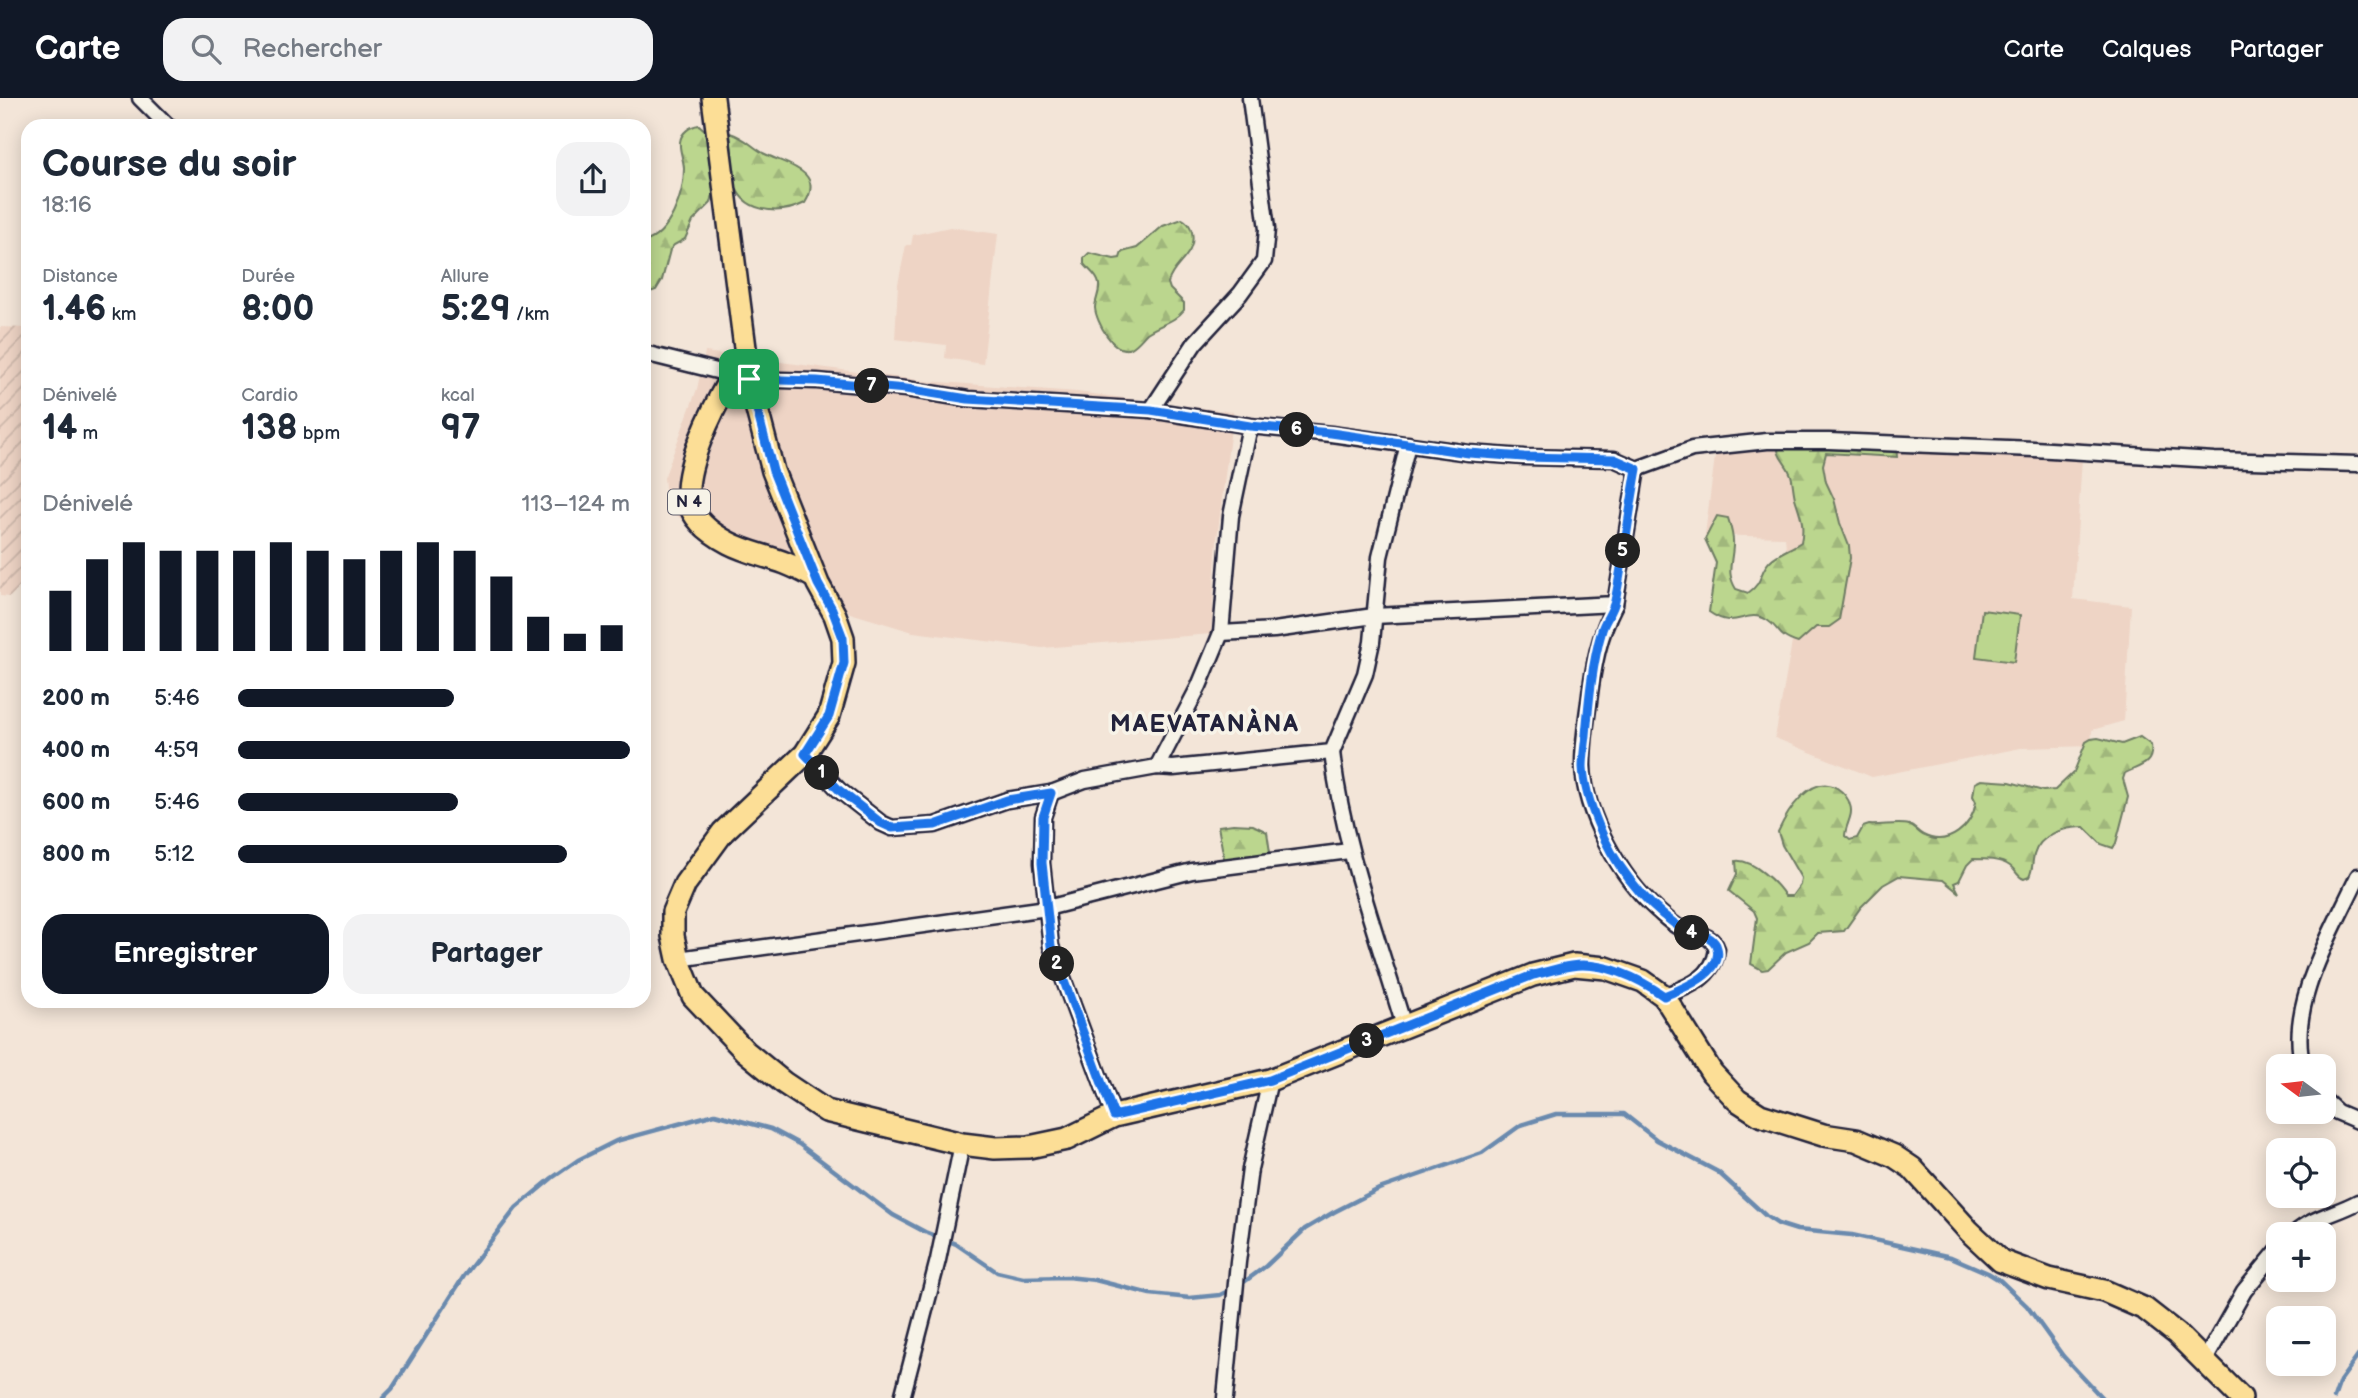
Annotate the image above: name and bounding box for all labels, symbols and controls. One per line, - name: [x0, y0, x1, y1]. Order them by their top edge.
- search box: [163, 18, 653, 81]
- text: Carte: [35, 29, 121, 69]
- icon: search: [187, 30, 225, 68]
- text: Rechercher: [243, 34, 382, 65]
- text: Carte: [2004, 35, 2064, 64]
- text: Calques: [2102, 35, 2191, 64]
- text: Partager: [2229, 35, 2323, 64]
- text: Course du soir: [42, 142, 297, 187]
- button: share: [556, 142, 630, 216]
- text: 18:16: [42, 191, 92, 219]
- text: Distance: [42, 265, 118, 288]
- text: Durée: [241, 265, 295, 288]
- text: Allure: [441, 265, 489, 288]
- text: 1.46: [42, 288, 106, 331]
- text: 8:00: [241, 288, 314, 331]
- text: 5:29: [441, 288, 511, 331]
- text: km: [106, 303, 136, 326]
- text: /km: [511, 303, 549, 326]
- pin: [719, 349, 779, 409]
- icon: arrive: [730, 360, 768, 398]
- pin: 7: [854, 368, 890, 404]
- text: 7: [866, 374, 877, 397]
- text: Dénivelé: [42, 384, 117, 407]
- text: Cardio: [241, 384, 298, 407]
- text: kcal: [441, 384, 475, 407]
- text: 14: [42, 407, 77, 450]
- text: 138: [241, 407, 298, 450]
- text: 97: [441, 407, 481, 450]
- pin: 6: [1280, 412, 1314, 448]
- text: 6: [1291, 418, 1302, 441]
- text: m: [77, 422, 98, 445]
- text: bpm: [298, 422, 340, 445]
- text: Dénivelé: [42, 490, 133, 518]
- text: 113–124 m: [522, 490, 630, 518]
- road number: N 4: [668, 490, 710, 514]
- pin: 5: [1606, 533, 1640, 568]
- text: 5: [1617, 539, 1628, 562]
- text: 200 m: [42, 684, 110, 712]
- text: 5:46: [154, 684, 200, 712]
- district label: MAEVATANÀNA: [1110, 708, 1300, 739]
- text: 400 m: [42, 736, 110, 764]
- text: 4:59: [154, 736, 199, 764]
- pin: 1: [804, 756, 840, 790]
- text: 1: [818, 761, 826, 784]
- text: 600 m: [42, 788, 110, 816]
- text: 5:46: [154, 788, 200, 816]
- text: 800 m: [42, 840, 110, 868]
- text: 5:12: [154, 840, 194, 868]
- button: Enregistrer: [42, 914, 329, 994]
- button: Partager: [343, 914, 630, 994]
- pin: 4: [1674, 916, 1710, 950]
- text: 4: [1686, 921, 1697, 944]
- pin: 2: [1040, 946, 1074, 982]
- text: 2: [1051, 952, 1062, 975]
- pin: 3: [1350, 1024, 1384, 1058]
- text: 3: [1361, 1029, 1372, 1052]
- north arrow: [2266, 1054, 2336, 1124]
- map controls: [2266, 1054, 2336, 1376]
- button: locate: [2266, 1138, 2336, 1208]
- button: +: [2266, 1222, 2336, 1292]
- button: −: [2266, 1306, 2336, 1376]

